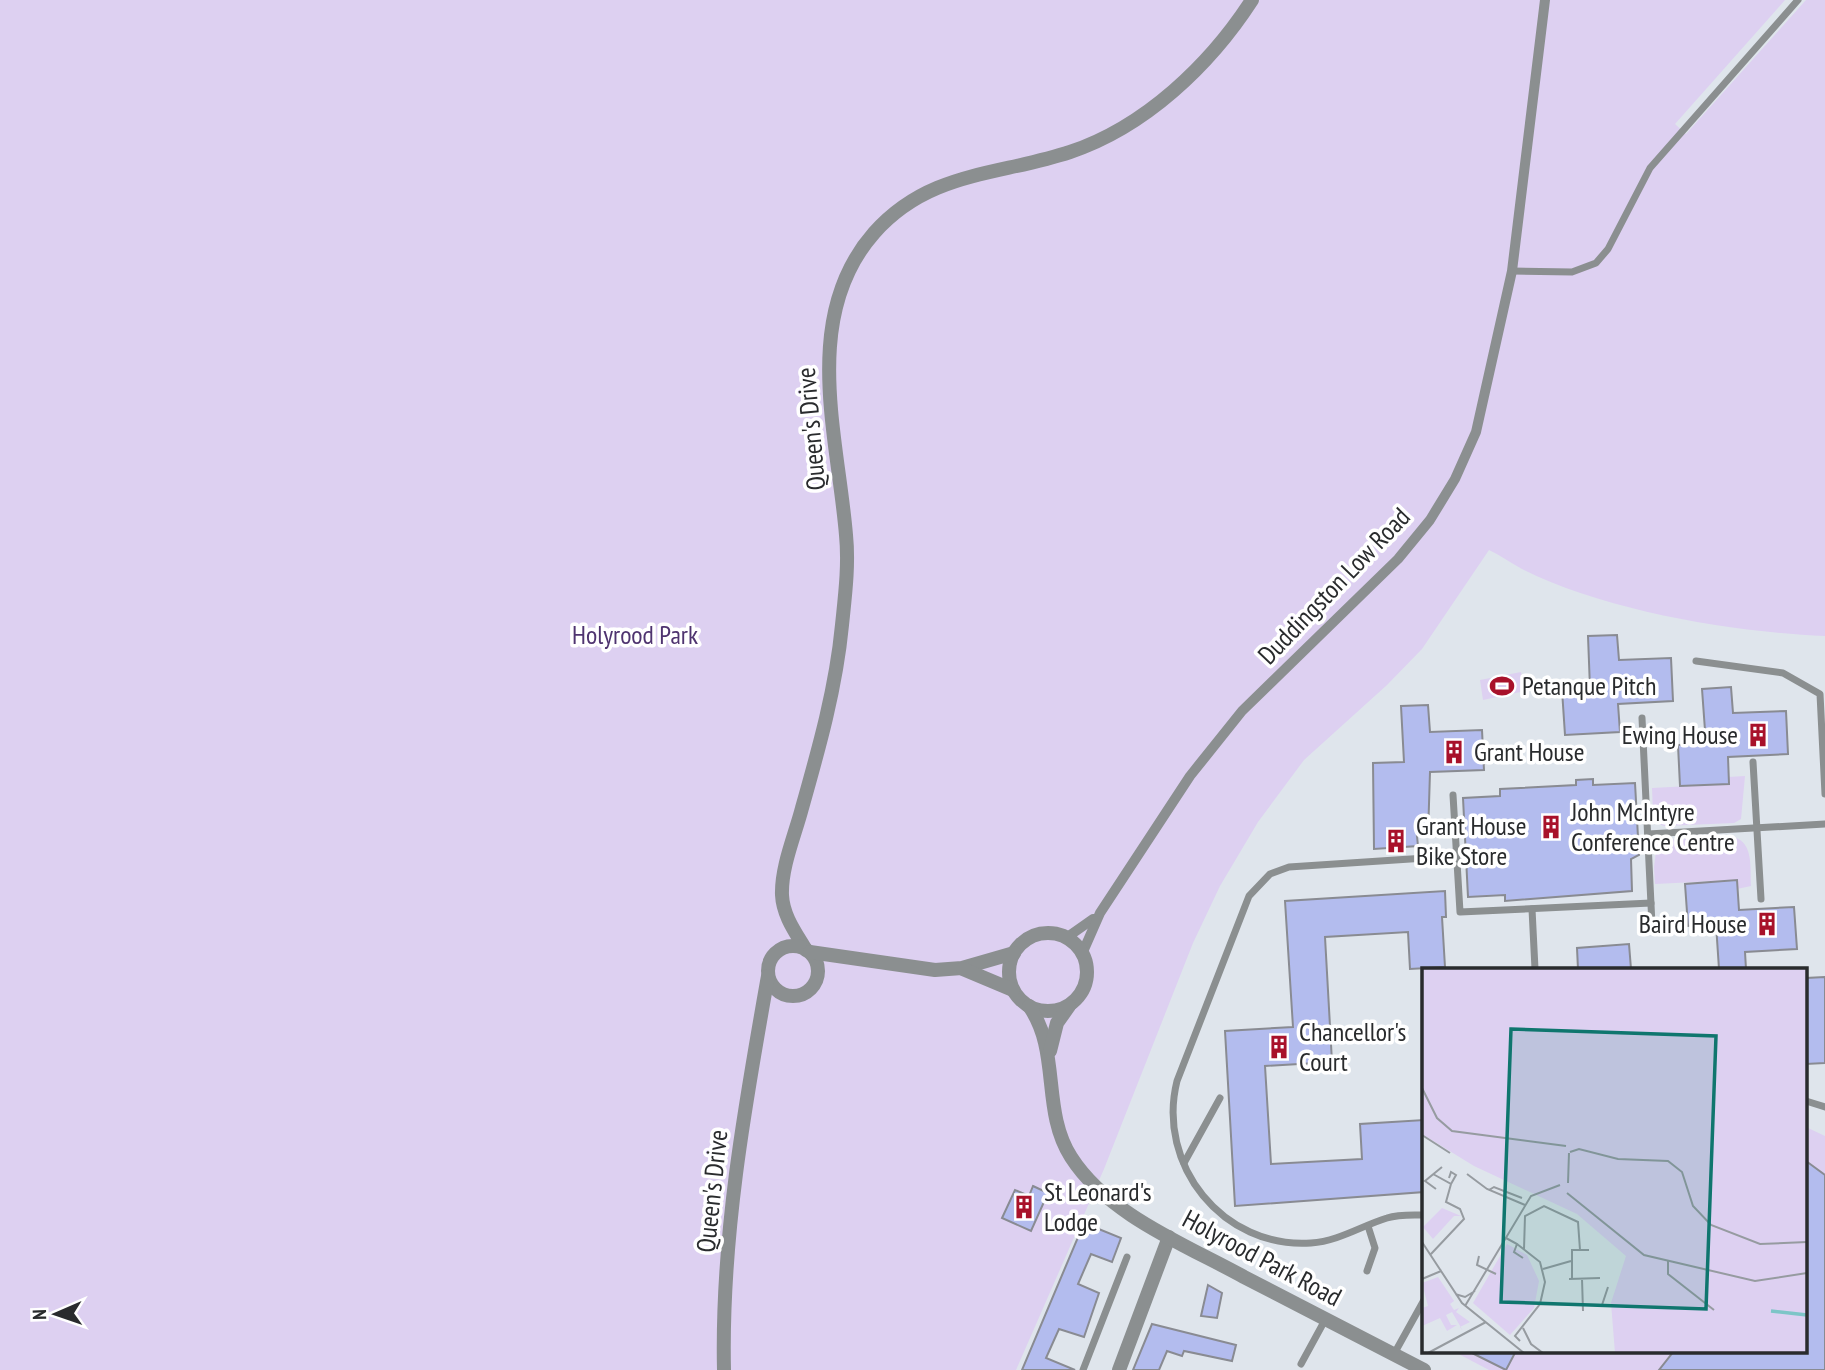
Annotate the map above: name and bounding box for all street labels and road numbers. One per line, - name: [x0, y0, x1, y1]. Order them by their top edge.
- street label: Queen's Drive: [789, 366, 832, 492]
- street label: Duddingston Low Road: [1251, 500, 1417, 671]
- street label: Queen's Drive: [689, 1128, 734, 1254]
- street label: Holyrood Park Road: [1177, 1202, 1347, 1313]

